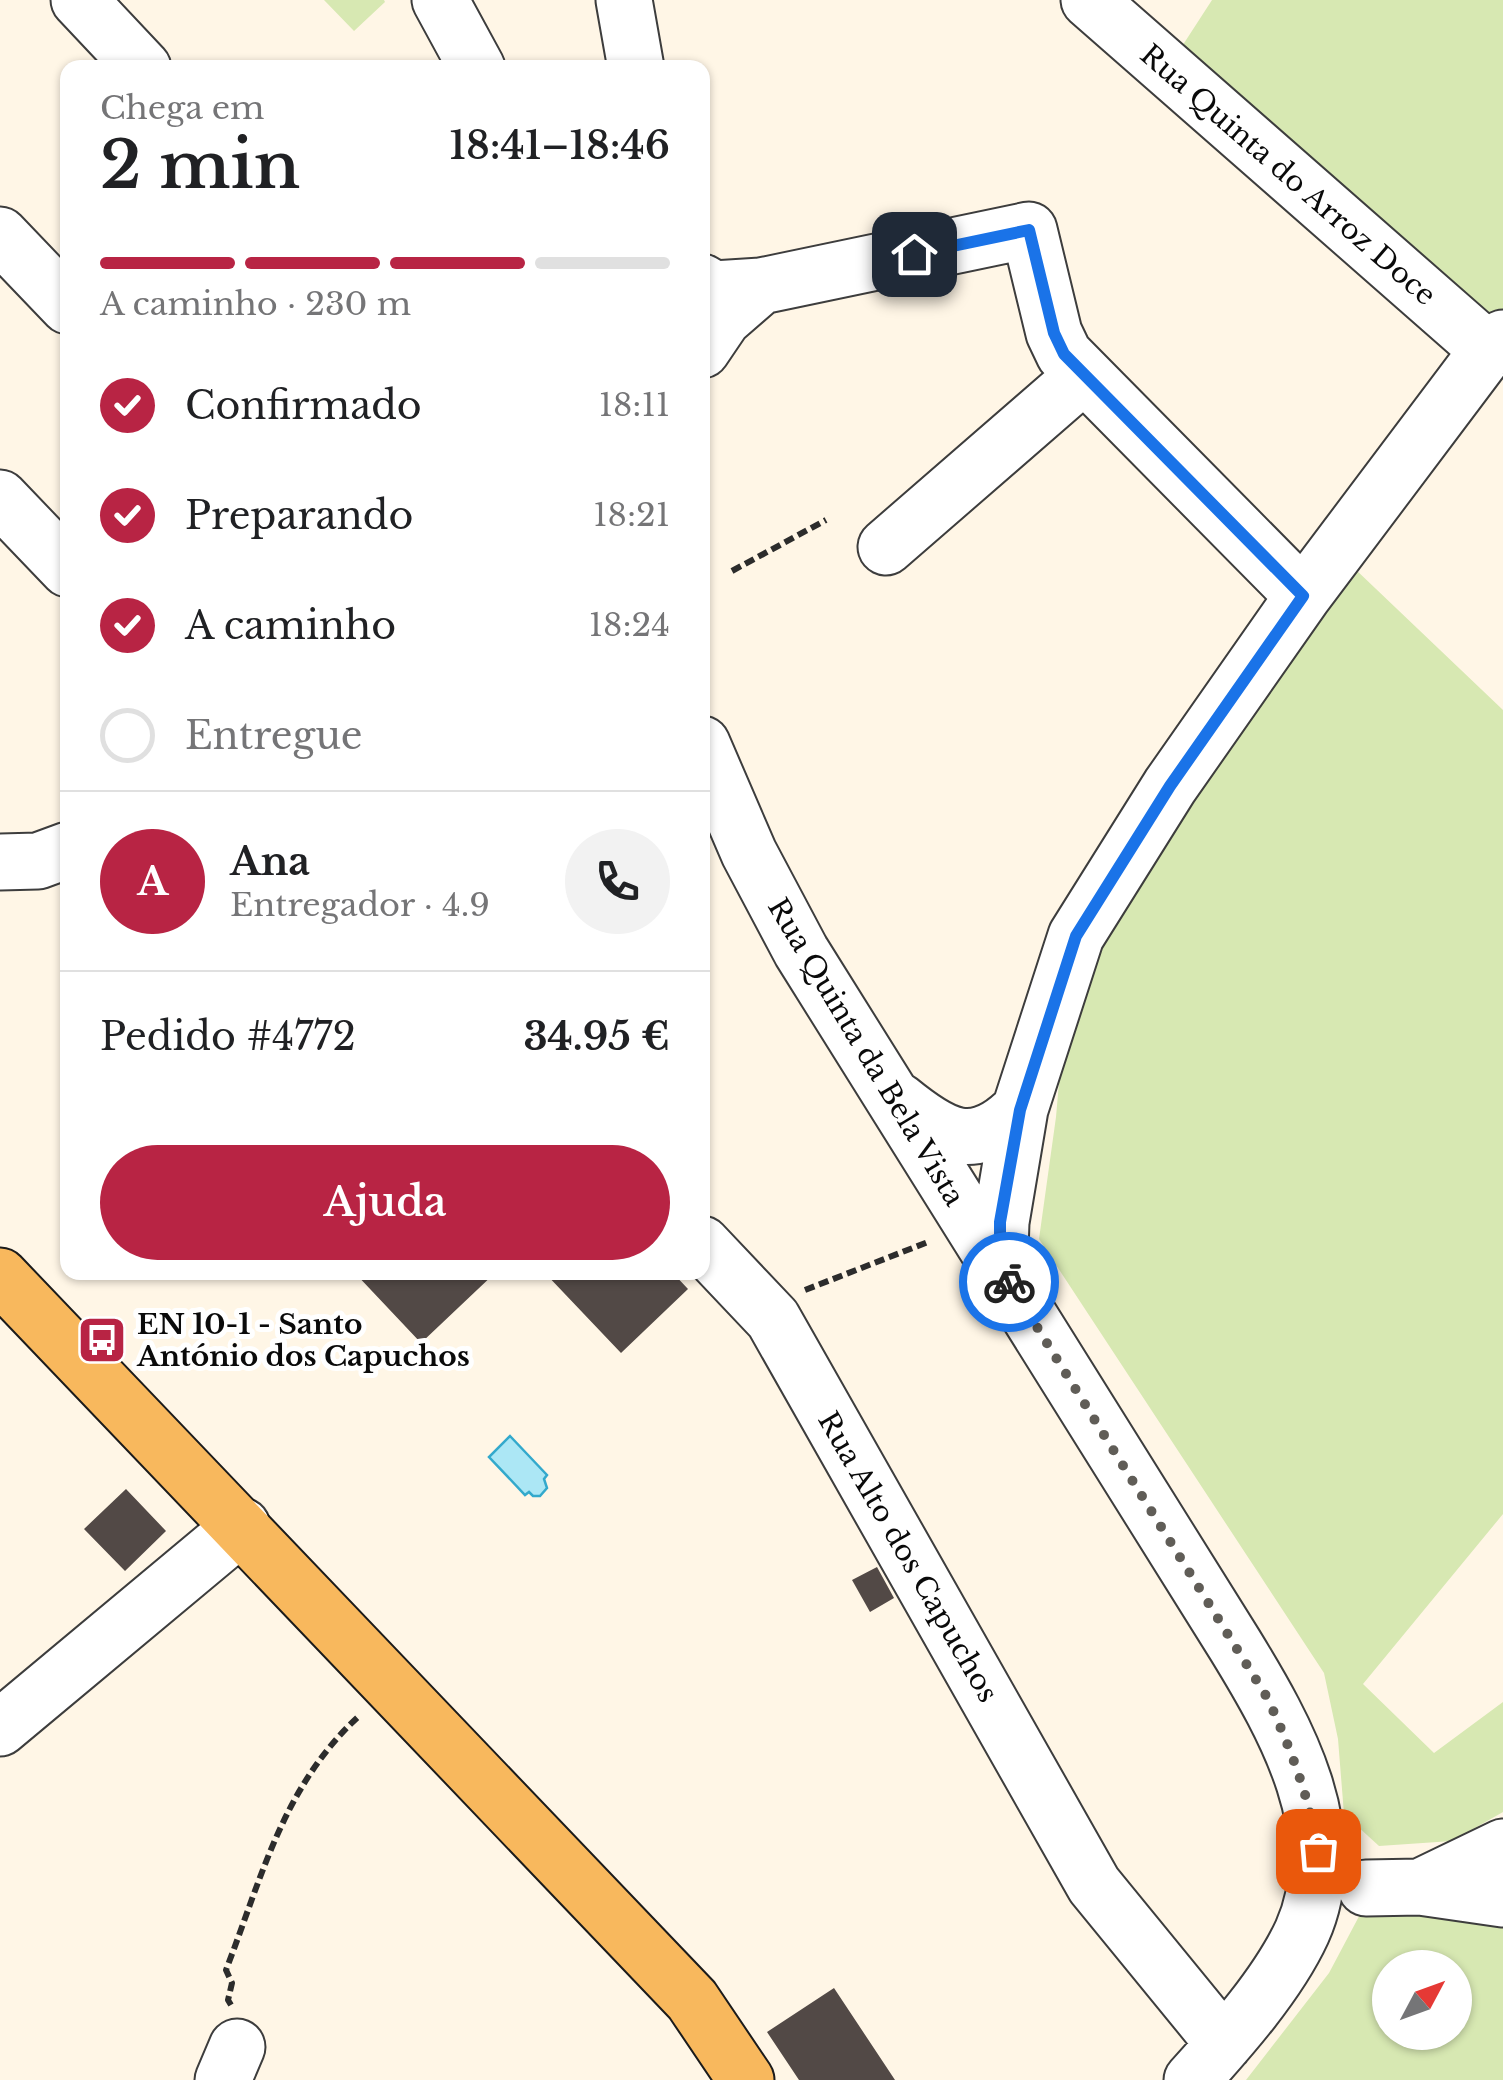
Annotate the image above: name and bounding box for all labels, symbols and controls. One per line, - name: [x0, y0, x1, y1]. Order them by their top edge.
- street label: Rua Quinta do Arroz Doce: [1133, 37, 1443, 313]
- text: Chega em: [100, 88, 264, 128]
- text: 18:41–18:46: [449, 122, 670, 169]
- text: 2 min: [100, 125, 300, 206]
- pin: [872, 212, 957, 297]
- icon: home: [887, 227, 942, 282]
- text: A caminho · 230 m: [100, 284, 411, 324]
- icon: check: [100, 378, 155, 433]
- text: Confirmado: [185, 382, 422, 429]
- text: 18:11: [599, 385, 670, 425]
- icon: check: [100, 488, 155, 543]
- text: Preparando: [185, 492, 413, 539]
- text: 18:21: [593, 495, 670, 535]
- icon: check: [100, 598, 155, 653]
- text: A caminho: [185, 602, 396, 649]
- text: 18:24: [589, 605, 670, 645]
- text: Entregue: [185, 712, 363, 759]
- button: phone: [565, 829, 670, 934]
- text: Ana: [230, 838, 310, 885]
- text: A: [137, 858, 168, 905]
- text: Entregador · 4.9: [230, 885, 490, 925]
- street label: Rua Quinta da Bela Vista: [760, 892, 972, 1213]
- text: Pedido #4772: [100, 1013, 356, 1060]
- text: 34.95 €: [523, 1013, 670, 1060]
- button: Ajuda: [100, 1145, 670, 1260]
- courier: [959, 1232, 1059, 1332]
- icon: bike: [982, 1255, 1037, 1310]
- place label: EN 10-1 - Santo António dos Capuchos: [136, 1307, 470, 1374]
- bus stop icon: EN 10-1 - Santo António dos Capuchos: [76, 1314, 128, 1366]
- street label: Rua Alto dos Capuchos: [810, 1406, 1006, 1708]
- pin: [1276, 1809, 1361, 1894]
- icon: bag: [1291, 1824, 1346, 1879]
- north arrow: [1372, 1950, 1472, 2050]
- map controls: [1372, 1950, 1472, 2050]

